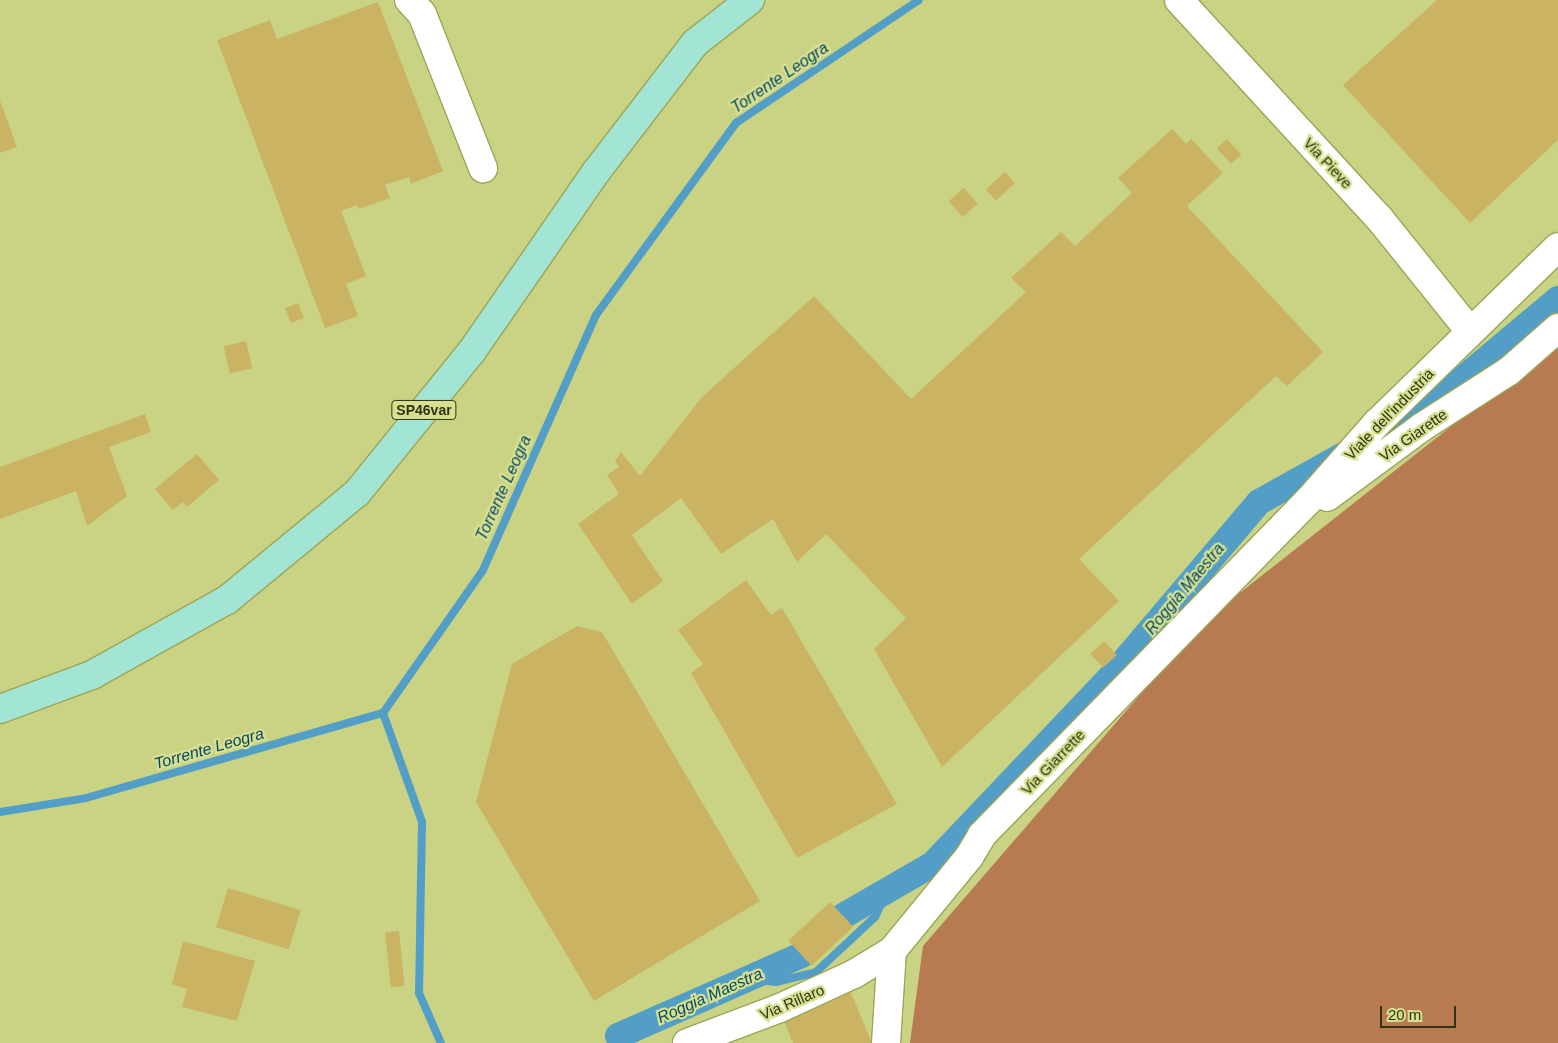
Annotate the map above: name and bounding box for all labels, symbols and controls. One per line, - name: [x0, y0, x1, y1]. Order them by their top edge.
- water label: Torrente Leogra: [728, 38, 832, 118]
- street label: Via Pieve: [1300, 134, 1356, 192]
- street label: Viale dell'industria: [1341, 365, 1437, 463]
- road number: SP46var: [390, 398, 458, 422]
- street label: Via Giarette: [1376, 405, 1450, 465]
- water label: Torrente Leogra: [472, 432, 536, 544]
- water label: Roggia Maestra: [1141, 540, 1229, 638]
- water label: Torrente Leogra: [152, 724, 266, 774]
- street label: Via Giarrette: [1017, 726, 1089, 798]
- water label: Roggia Maestra: [655, 964, 765, 1028]
- street label: Via Rillaro: [757, 980, 827, 1024]
- scale bar: [1383, 996, 1459, 1028]
- text: 20 m: [1388, 1006, 1421, 1023]

